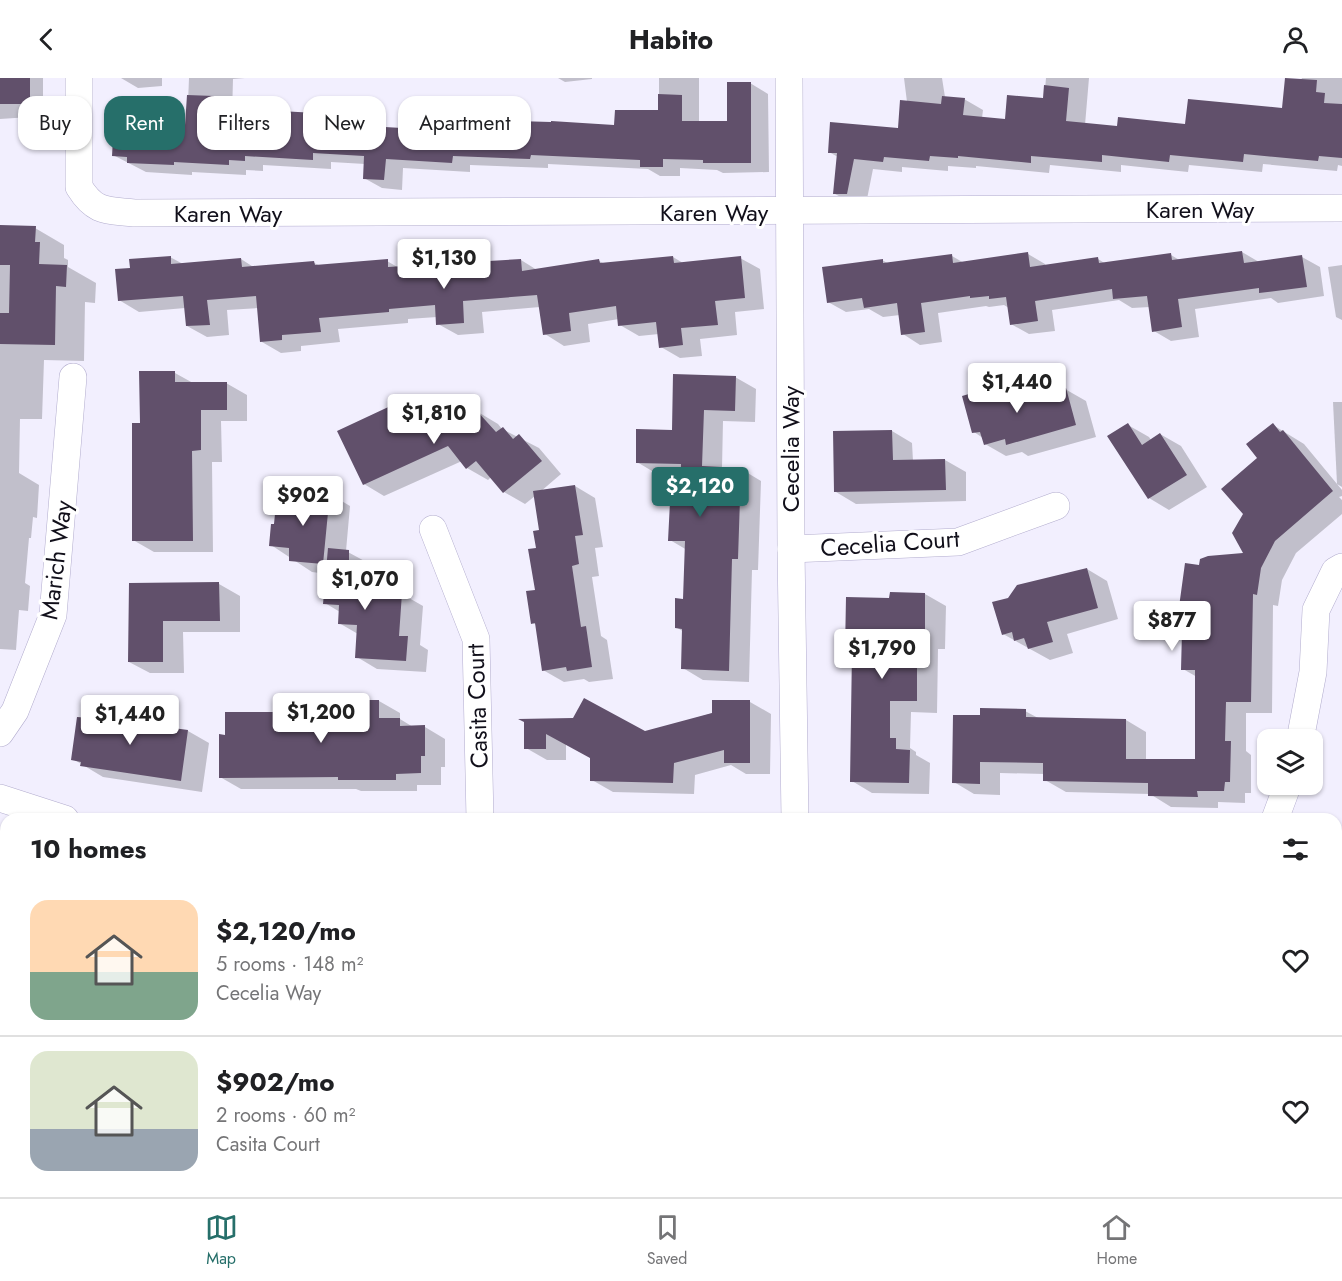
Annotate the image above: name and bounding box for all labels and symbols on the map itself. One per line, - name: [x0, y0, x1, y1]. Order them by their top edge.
- street label: Karen Way: [1146, 192, 1255, 227]
- street label: Karen Way: [660, 195, 769, 230]
- street label: Karen Way: [174, 196, 283, 231]
- pin: $1,130: [395, 239, 493, 290]
- pin: $1,440: [968, 363, 1066, 414]
- street label: Cecelia Way: [773, 385, 808, 512]
- pin: $1,810: [385, 394, 483, 445]
- pin: $2,120: [651, 467, 749, 518]
- pin: $902: [267, 476, 339, 527]
- street label: Marich Way: [31, 498, 81, 622]
- street label: Cecelia Court: [819, 521, 961, 565]
- pin: $1,070: [316, 560, 414, 611]
- pin: $877: [1136, 601, 1208, 652]
- pin: $1,790: [833, 629, 931, 680]
- street label: Casita Court: [457, 643, 497, 769]
- pin: $1,200: [272, 693, 370, 744]
- pin: $1,440: [81, 695, 179, 746]

